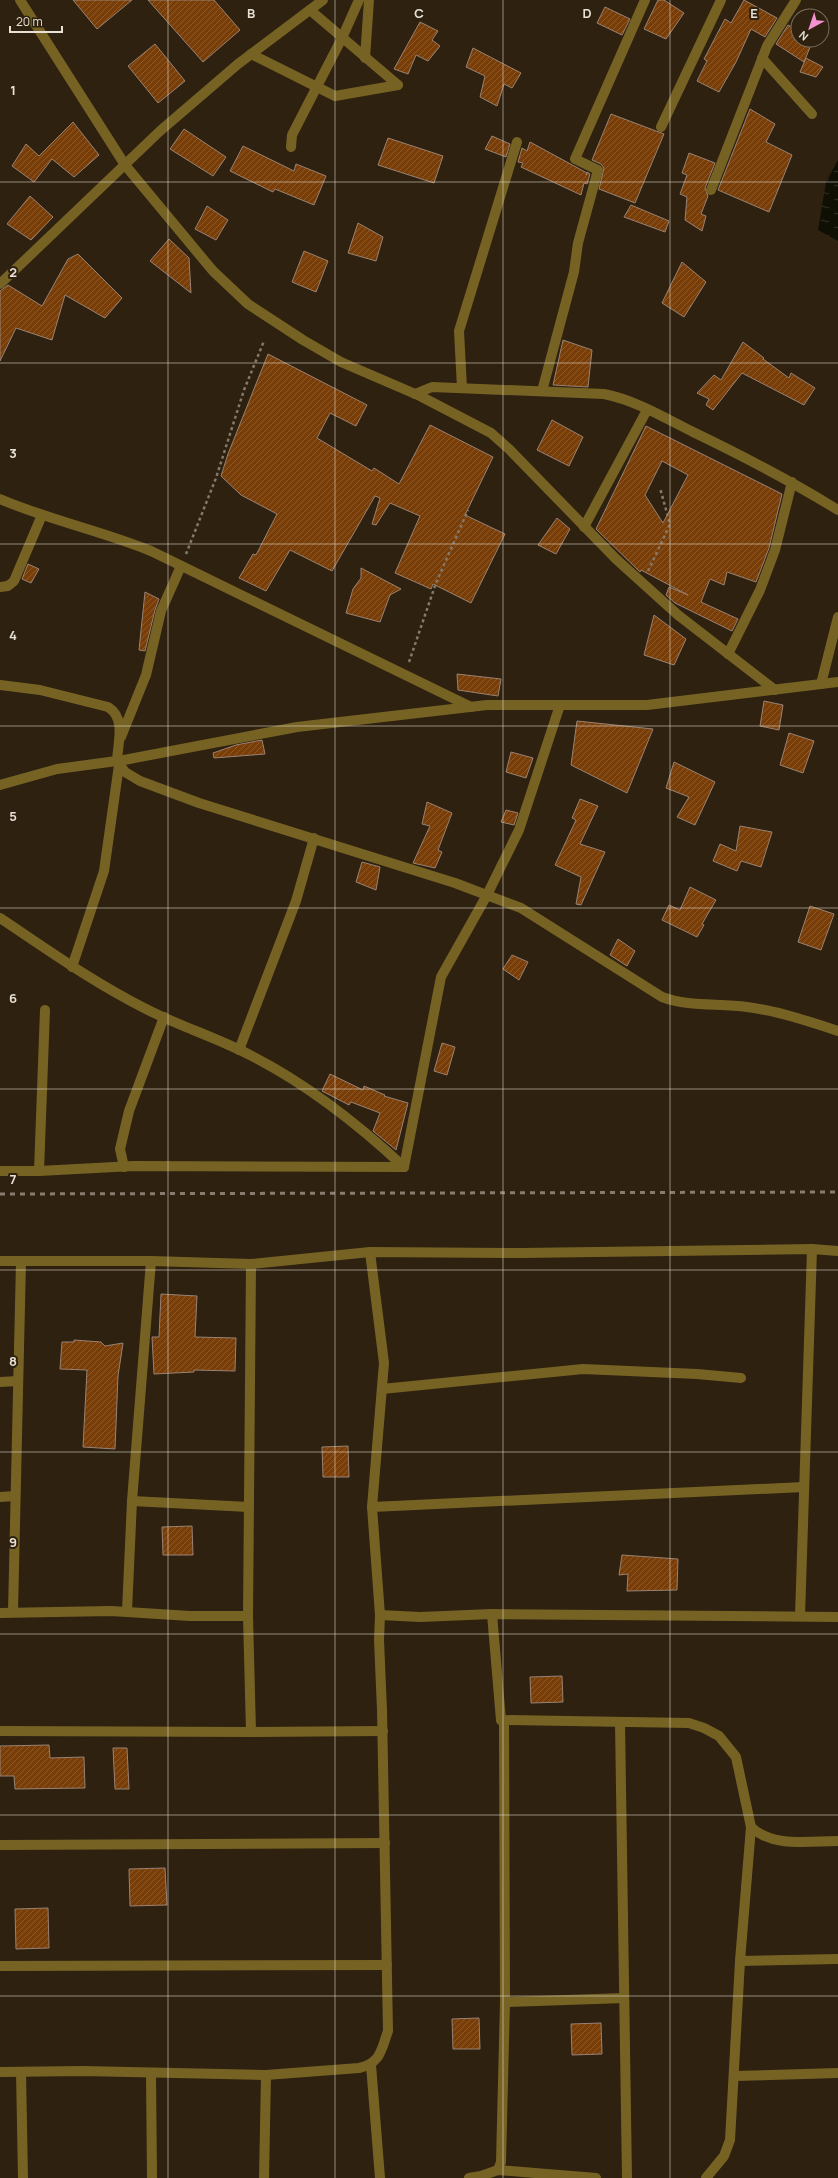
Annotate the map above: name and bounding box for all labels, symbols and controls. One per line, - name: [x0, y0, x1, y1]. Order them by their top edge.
- text: B: [247, 4, 255, 22]
- text: C: [414, 4, 424, 22]
- text: D: [582, 4, 592, 22]
- text: E: [750, 4, 758, 22]
- scale bar: [10, 8, 62, 34]
- north arrow: [790, 8, 830, 48]
- text: 20 m: [16, 13, 43, 30]
- text: N: [795, 28, 811, 44]
- text: 1: [10, 81, 16, 99]
- text: 2: [9, 263, 17, 281]
- text: 3: [9, 444, 17, 462]
- text: 4: [9, 626, 17, 644]
- text: 5: [9, 807, 17, 825]
- text: 6: [9, 989, 17, 1007]
- text: 7: [10, 1170, 17, 1188]
- text: 8: [9, 1352, 17, 1370]
- text: 9: [9, 1533, 17, 1551]

